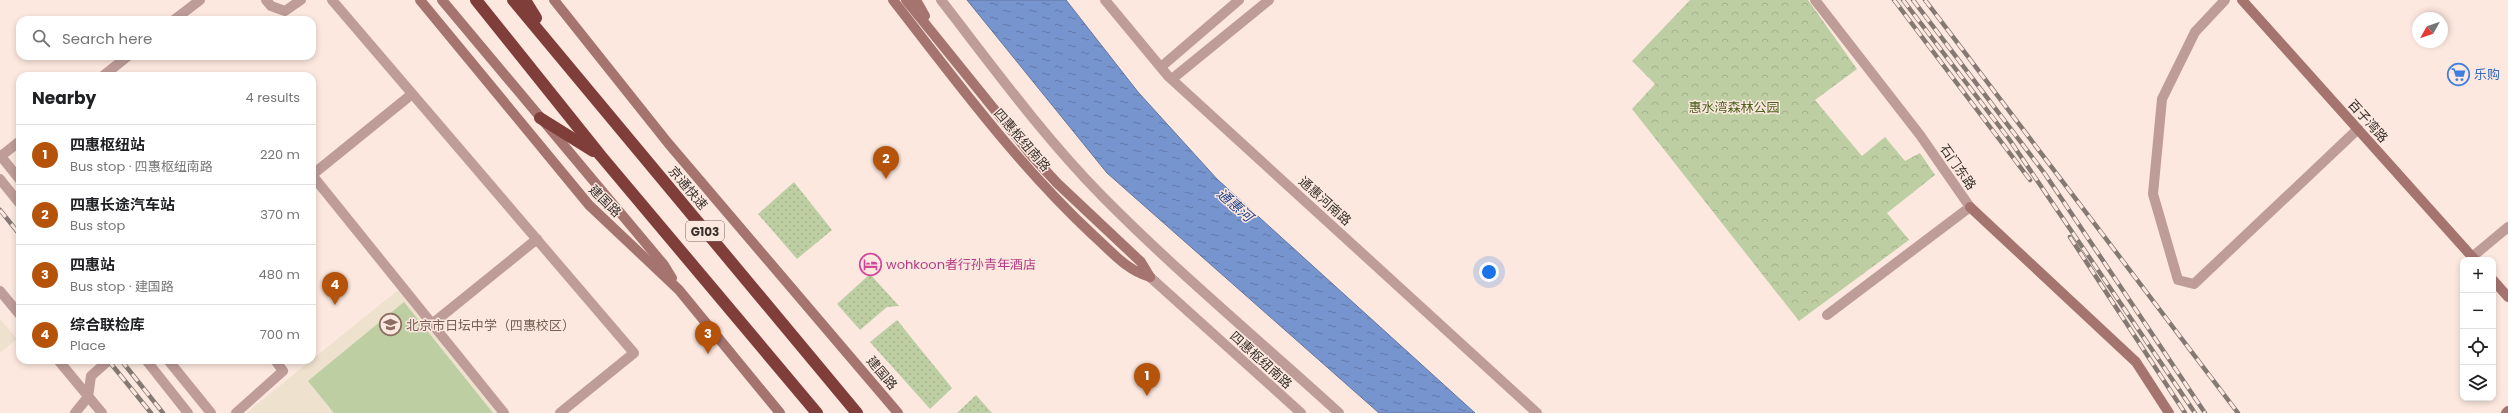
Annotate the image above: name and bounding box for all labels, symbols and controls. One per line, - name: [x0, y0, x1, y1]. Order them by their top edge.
- north arrow: [2412, 12, 2448, 48]
- search box: [16, 16, 316, 60]
- icon: search: [30, 27, 52, 49]
- text: Search here: [62, 28, 152, 49]
- supermarket icon: 乐购: [2445, 61, 2471, 87]
- place label: 乐购: [2474, 65, 2500, 84]
- text: Nearby: [32, 86, 96, 110]
- text: 4 results: [246, 88, 300, 107]
- street label: 百子湾路: [2344, 95, 2392, 147]
- park label: 惠水湾森林公园: [1688, 98, 1780, 117]
- street label: 四惠枢纽南路: [989, 104, 1055, 176]
- text: 四惠枢纽站: [70, 134, 145, 155]
- street label: 石门东路: [1935, 140, 1981, 194]
- text: 1: [43, 145, 47, 164]
- text: 220 m: [260, 145, 300, 164]
- pin: 2: [873, 146, 899, 179]
- text: Bus stop · 四惠枢纽南路: [70, 157, 213, 176]
- street label: 京通快速: [664, 162, 712, 214]
- street label: 通惠河南路: [1294, 172, 1356, 230]
- street label: 建国路: [584, 180, 626, 222]
- water label: 通惠河: [1213, 184, 1260, 228]
- text: 四惠长途汽车站: [70, 194, 175, 215]
- text: 2: [41, 205, 49, 224]
- text: 370 m: [260, 205, 300, 224]
- text: Bus stop: [70, 216, 125, 235]
- road number: G103: [686, 221, 724, 241]
- hotel icon: wohkoon者行孙青年酒店: [857, 251, 883, 277]
- text: 四惠站: [70, 254, 115, 275]
- place label: wohkoon者行孙青年酒店: [886, 255, 1036, 274]
- map controls: [2460, 257, 2496, 401]
- button: +: [2460, 257, 2496, 293]
- your location: [1479, 262, 1499, 282]
- text: 3: [41, 265, 49, 284]
- text: 480 m: [259, 265, 300, 284]
- pin: 4: [322, 272, 348, 305]
- text: Bus stop · 建国路: [70, 277, 174, 296]
- button: −: [2460, 293, 2496, 329]
- school or university icon: 北京市日坛中学（四惠校区）: [378, 312, 404, 338]
- text: 综合联检库: [70, 314, 145, 335]
- place label: 北京市日坛中学（四惠校区）: [406, 316, 575, 335]
- pin: 3: [695, 321, 721, 354]
- text: 4: [41, 325, 49, 344]
- text: 700 m: [260, 325, 300, 344]
- street label: 四惠枢纽南路: [1226, 327, 1296, 393]
- button: locate: [2460, 329, 2496, 365]
- text: Place: [70, 336, 105, 355]
- street label: 建国路: [862, 352, 902, 394]
- pin: 1: [1134, 363, 1160, 396]
- button: layers: [2460, 365, 2496, 401]

